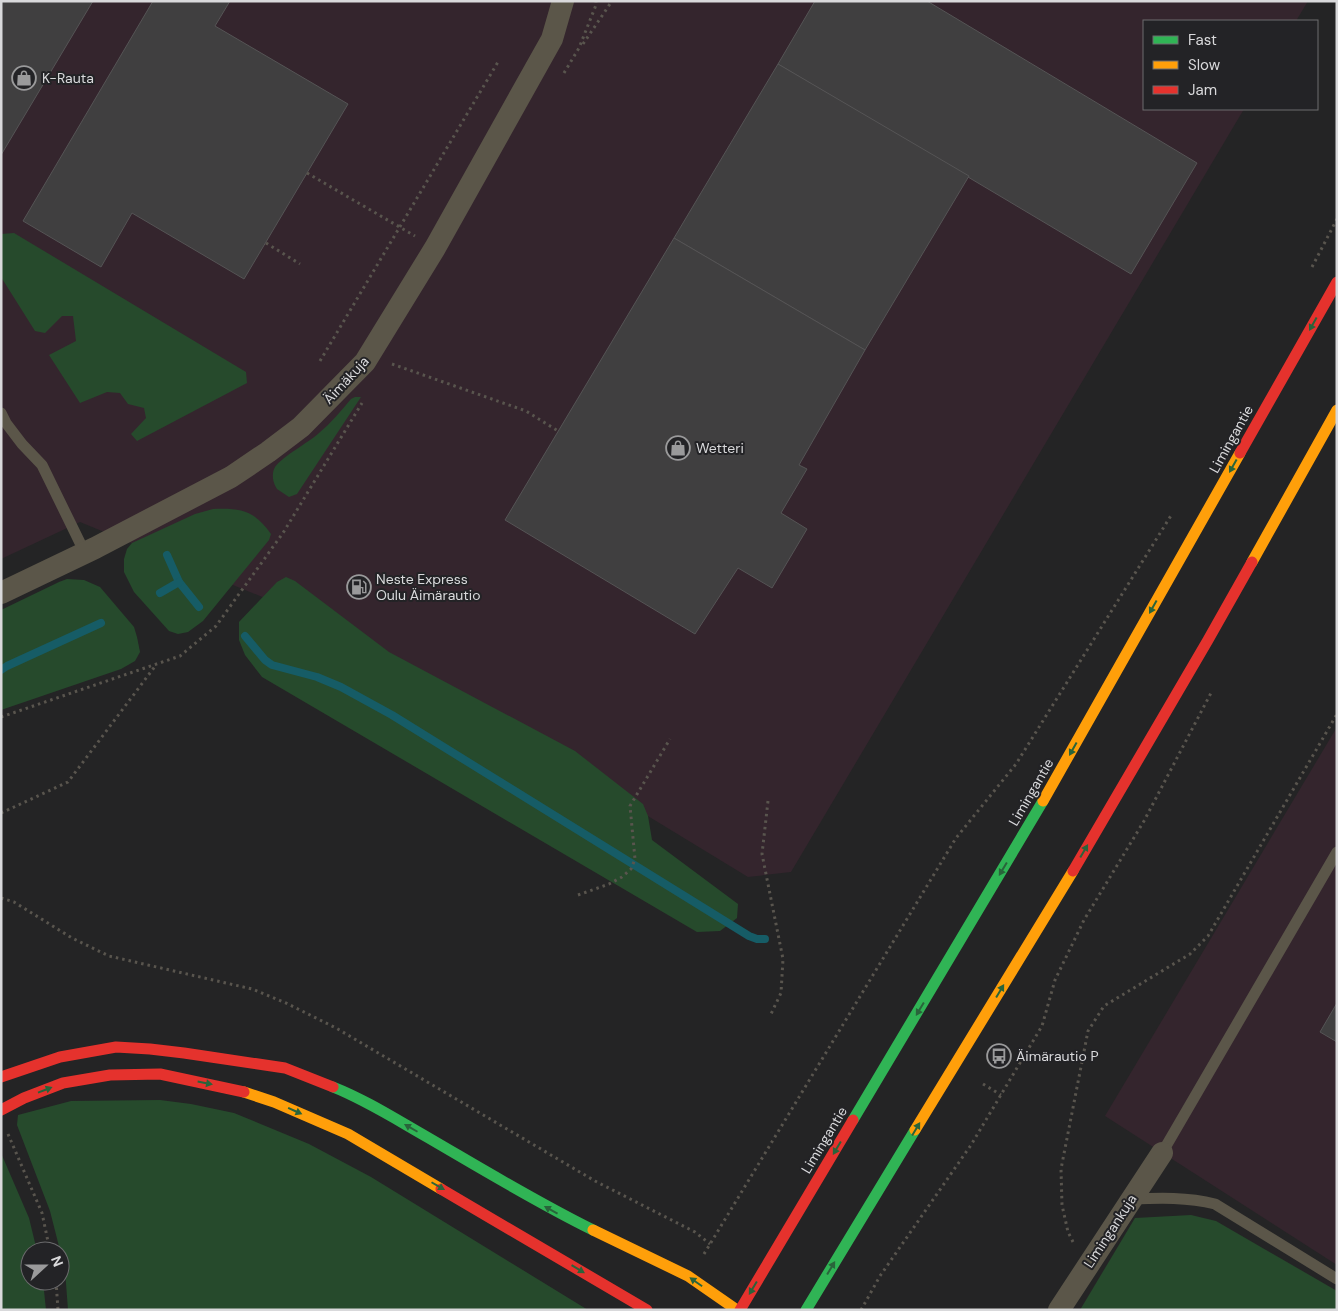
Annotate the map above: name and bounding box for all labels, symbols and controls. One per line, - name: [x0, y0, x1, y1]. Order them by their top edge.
- legend: [1143, 20, 1318, 110]
- text: Fast: [1188, 30, 1217, 50]
- text: Slow: [1188, 55, 1221, 75]
- shop icon: K-Rauta: [11, 65, 37, 91]
- place label: K-Rauta: [42, 69, 94, 87]
- text: Jam: [1188, 80, 1217, 100]
- one-way arrow: [1308, 318, 1317, 331]
- street label: Äimäkuja: [319, 352, 373, 408]
- street label: Limingantie: [1205, 402, 1257, 476]
- shop icon: Wetteri: [665, 435, 691, 461]
- place label: Wetteri: [696, 439, 744, 457]
- one-way arrow: [1228, 459, 1237, 472]
- place label: Neste Express Oulu Äimärautio: [376, 570, 480, 604]
- fuel station icon: Neste Express Oulu Äimärautio: [346, 574, 372, 600]
- one-way arrow: [1148, 601, 1157, 614]
- one-way arrow: [1068, 742, 1077, 755]
- street label: Limingantie: [1004, 755, 1058, 829]
- one-way arrow: [1080, 845, 1089, 858]
- one-way arrow: [999, 863, 1008, 876]
- one-way arrow: [996, 984, 1005, 997]
- one-way arrow: [915, 1002, 924, 1015]
- bus stop icon: Äimärautio P: [986, 1043, 1012, 1069]
- place label: Äimärautio P: [1016, 1047, 1099, 1065]
- one-way arrow: [197, 1079, 213, 1087]
- one-way arrow: [38, 1086, 53, 1094]
- street label: Limingantie: [797, 1103, 851, 1177]
- one-way arrow: [288, 1107, 302, 1115]
- one-way arrow: [404, 1123, 418, 1132]
- one-way arrow: [911, 1123, 921, 1136]
- one-way arrow: [832, 1142, 841, 1155]
- one-way arrow: [432, 1182, 445, 1191]
- street label: Limingankuja: [1080, 1191, 1140, 1271]
- one-way arrow: [545, 1205, 558, 1214]
- north arrow: [20, 1241, 70, 1291]
- text: N: [47, 1253, 67, 1269]
- one-way arrow: [827, 1262, 836, 1275]
- one-way arrow: [572, 1264, 585, 1273]
- one-way arrow: [690, 1277, 703, 1287]
- one-way arrow: [749, 1282, 758, 1295]

